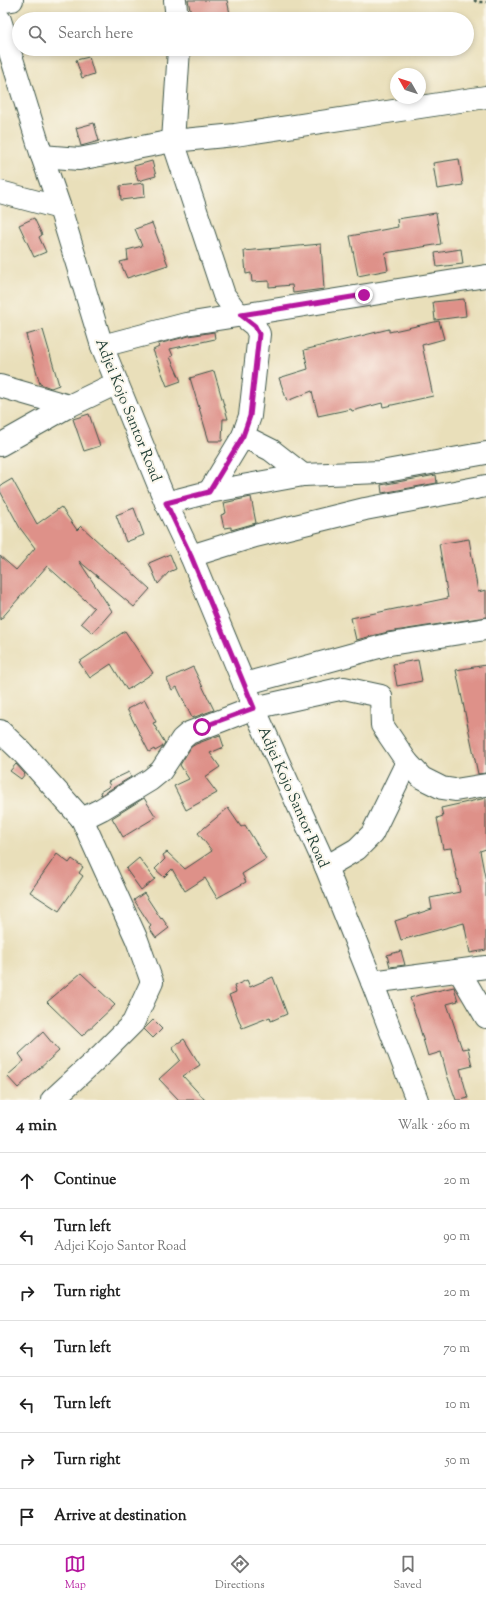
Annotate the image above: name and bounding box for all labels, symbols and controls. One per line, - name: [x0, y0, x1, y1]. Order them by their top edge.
- search box: [12, 12, 474, 56]
- icon: search: [26, 23, 48, 45]
- text: Search here: [58, 24, 133, 45]
- north arrow: [390, 68, 426, 104]
- route end: [355, 286, 373, 304]
- street label: Adjei Kojo Santor Road: [89, 336, 166, 486]
- route start: [193, 718, 211, 736]
- street label: Adjei Kojo Santor Road: [252, 724, 333, 872]
- text: 4 min: [16, 1114, 57, 1138]
- text: Walk · 260 m: [398, 1117, 470, 1135]
- icon: ahead: [16, 1170, 38, 1192]
- text: Continue: [54, 1170, 116, 1191]
- text: 20 m: [444, 1172, 470, 1190]
- text: Turn left: [54, 1217, 111, 1238]
- icon: left: [16, 1226, 38, 1248]
- text: 90 m: [443, 1228, 470, 1246]
- text: Adjei Kojo Santor Road: [54, 1238, 186, 1256]
- icon: right: [16, 1282, 38, 1304]
- text: Turn right: [54, 1282, 120, 1303]
- text: 20 m: [444, 1284, 470, 1302]
- icon: left: [16, 1338, 38, 1360]
- text: Turn left: [54, 1338, 111, 1359]
- text: 70 m: [443, 1340, 470, 1358]
- icon: left: [16, 1394, 38, 1416]
- text: Turn left: [54, 1394, 111, 1415]
- text: 10 m: [445, 1396, 470, 1414]
- icon: right: [16, 1450, 38, 1472]
- text: Turn right: [54, 1450, 120, 1471]
- text: 50 m: [445, 1452, 470, 1470]
- icon: arrive: [16, 1506, 38, 1528]
- text: Arrive at destination: [54, 1506, 187, 1527]
- tab: Map: [64, 1553, 86, 1593]
- tab: Directions: [215, 1553, 265, 1593]
- tab: Saved: [393, 1553, 422, 1593]

